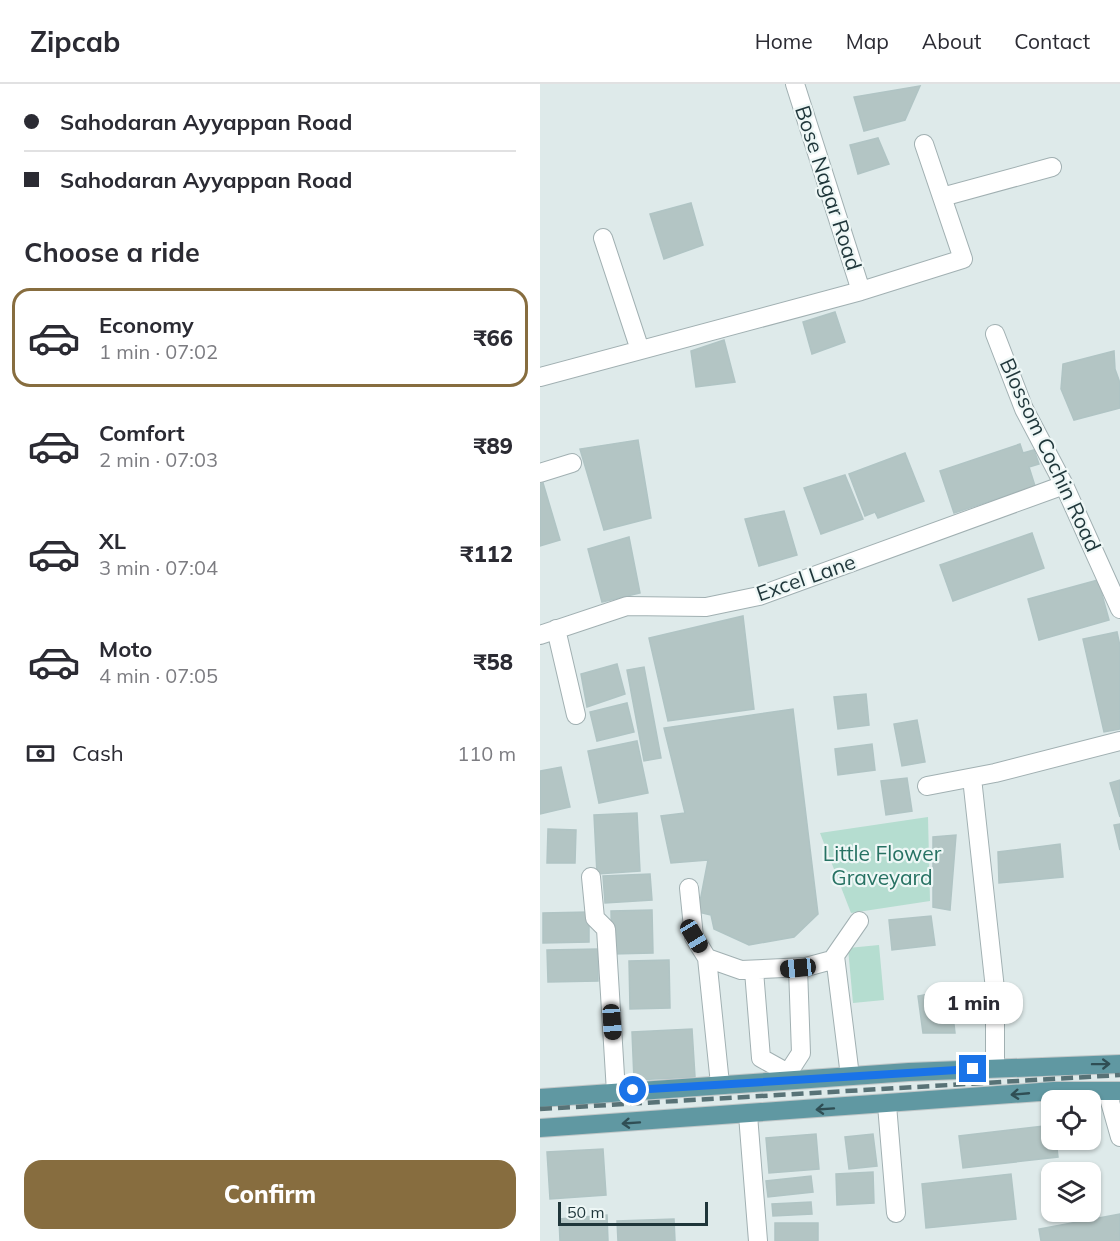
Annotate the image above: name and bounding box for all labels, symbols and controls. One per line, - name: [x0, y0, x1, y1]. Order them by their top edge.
- text: Zipcab: [30, 24, 120, 59]
- text: Home: [755, 28, 813, 54]
- text: Map: [846, 28, 889, 54]
- text: About: [922, 28, 981, 54]
- text: Contact: [1014, 28, 1090, 54]
- street label: Bose Nagar Road: [790, 102, 868, 273]
- text: Sahodaran Ayyappan Road: [60, 108, 352, 136]
- text: Sahodaran Ayyappan Road: [60, 166, 352, 194]
- text: Choose a ride: [24, 235, 200, 269]
- icon: car: [27, 311, 81, 365]
- text: Economy: [99, 311, 194, 339]
- text: ₹66: [473, 324, 513, 352]
- text: 1 min · 07:02: [99, 339, 218, 364]
- street label: Blossom Cochin Road: [995, 354, 1107, 556]
- icon: car: [27, 419, 81, 473]
- text: Comfort: [99, 419, 185, 447]
- text: ₹89: [473, 432, 513, 460]
- text: 2 min · 07:03: [99, 447, 218, 472]
- icon: car: [27, 527, 81, 581]
- text: XL: [99, 527, 126, 555]
- text: ₹112: [460, 540, 513, 568]
- street label: Excel Lane: [753, 548, 859, 606]
- text: 3 min · 07:04: [99, 555, 218, 580]
- icon: car: [27, 635, 81, 689]
- text: Moto: [99, 635, 152, 663]
- text: ₹58: [473, 648, 513, 676]
- text: 4 min · 07:05: [99, 663, 218, 688]
- icon: cash: [24, 737, 57, 770]
- text: Cash: [72, 739, 124, 767]
- text: 110 m: [457, 741, 516, 766]
- park label: Little Flower Graveyard: [823, 840, 942, 890]
- car: [677, 916, 711, 956]
- car: [779, 957, 817, 979]
- callout: 1 min: [924, 982, 1022, 1024]
- text: 1 min: [947, 990, 1000, 1015]
- car: [602, 1003, 622, 1041]
- route end: [959, 1055, 986, 1082]
- one-way arrow: [1091, 1058, 1111, 1070]
- route start: [619, 1076, 646, 1103]
- one-way arrow: [1010, 1089, 1030, 1100]
- map controls: [1041, 1090, 1101, 1222]
- button: locate: [1041, 1090, 1101, 1150]
- one-way arrow: [816, 1104, 836, 1115]
- one-way arrow: [621, 1117, 641, 1128]
- button: Confirm: [24, 1160, 516, 1229]
- button: layers: [1041, 1162, 1101, 1222]
- scale bar: [558, 1199, 708, 1226]
- text: 50 m: [567, 1202, 604, 1222]

